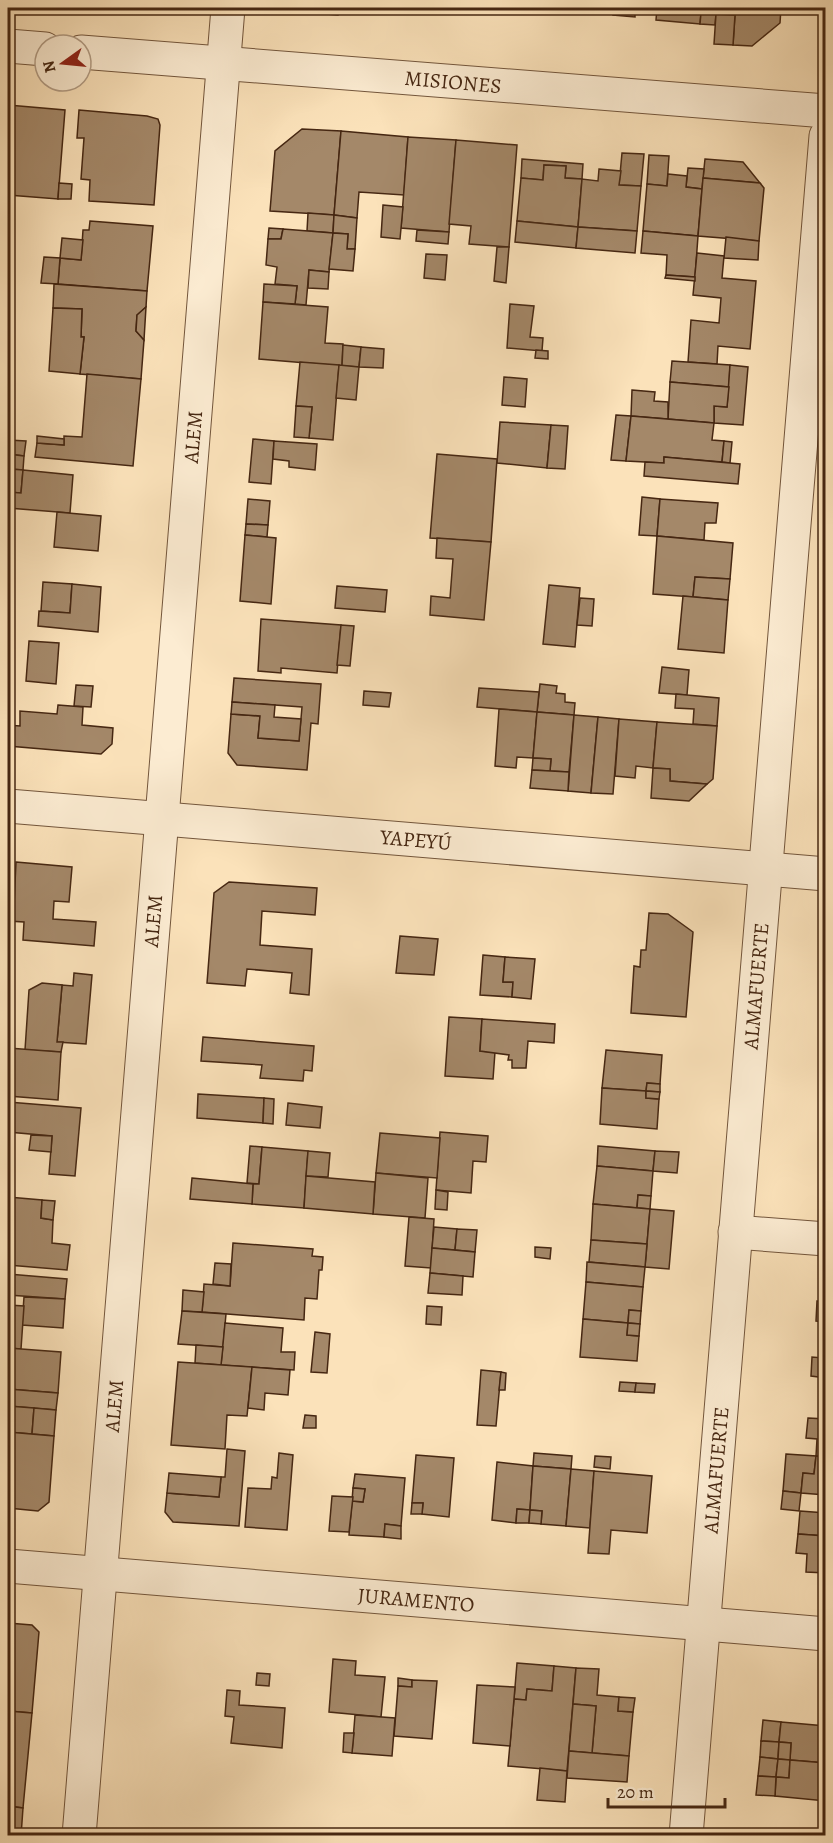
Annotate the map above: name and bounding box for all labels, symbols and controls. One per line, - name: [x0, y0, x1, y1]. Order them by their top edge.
- north arrow: [33, 33, 93, 93]
- text: N: [37, 58, 62, 75]
- street label: MISIONES: [403, 64, 503, 100]
- street label: ALEM: [177, 410, 209, 465]
- street label: YAPEYÚ: [378, 823, 453, 857]
- street label: ALEM: [137, 894, 169, 949]
- street label: ALMAFUERTE: [736, 921, 775, 1052]
- street label: ALEM: [98, 1379, 130, 1434]
- street label: ALMAFUERTE: [696, 1405, 735, 1536]
- street label: JURAMENTO: [357, 1581, 475, 1619]
- scale bar: [608, 1771, 725, 1809]
- text: 20 m: [617, 1780, 654, 1804]

